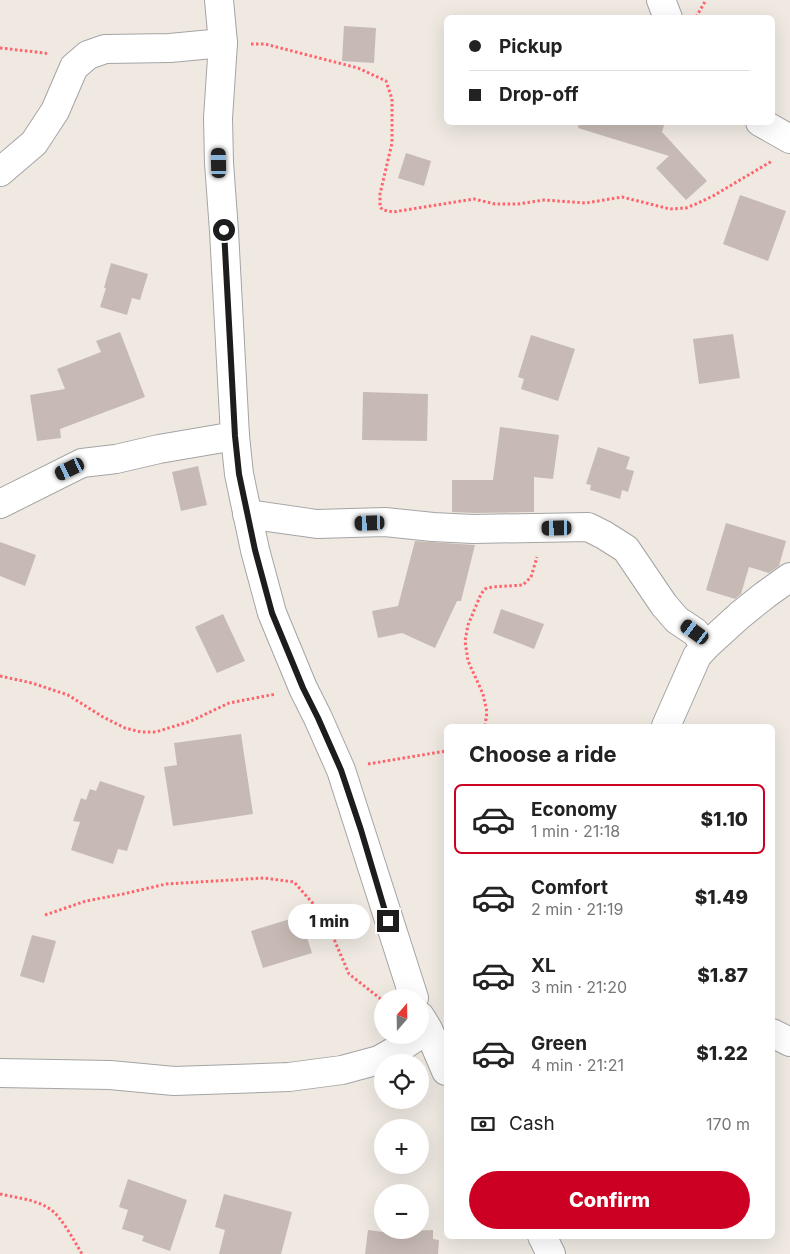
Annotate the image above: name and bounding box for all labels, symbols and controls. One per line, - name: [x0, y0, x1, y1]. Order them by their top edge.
- text: Pickup: [499, 35, 562, 58]
- text: Drop-off: [499, 83, 579, 106]
- car: [211, 148, 226, 178]
- route start: [213, 219, 235, 241]
- car: [53, 456, 86, 482]
- car: [354, 515, 385, 531]
- car: [541, 520, 572, 536]
- car: [678, 617, 711, 647]
- text: Choose a ride: [469, 741, 617, 767]
- icon: car: [471, 797, 516, 842]
- text: Economy: [531, 798, 617, 821]
- text: $1.10: [701, 808, 748, 831]
- text: 1 min · 21:18: [531, 821, 620, 841]
- icon: car: [471, 875, 516, 920]
- text: Comfort: [531, 876, 608, 899]
- text: $1.49: [695, 886, 748, 909]
- text: 2 min · 21:19: [531, 899, 624, 919]
- callout: 1 min: [288, 904, 370, 938]
- route end: [377, 910, 399, 932]
- text: 1 min: [309, 911, 349, 931]
- icon: car: [471, 953, 516, 998]
- text: XL: [531, 954, 556, 977]
- text: $1.87: [697, 964, 748, 987]
- text: 3 min · 21:20: [531, 977, 627, 997]
- north arrow: [374, 989, 429, 1044]
- map controls: [374, 989, 429, 1239]
- icon: car: [471, 1031, 516, 1076]
- text: Green: [531, 1032, 587, 1055]
- text: $1.22: [696, 1042, 748, 1065]
- button: locate: [374, 1054, 429, 1109]
- text: 4 min · 21:21: [531, 1055, 624, 1075]
- icon: cash: [469, 1110, 497, 1138]
- text: Cash: [509, 1112, 555, 1135]
- text: 170 m: [706, 1114, 750, 1134]
- button: +: [374, 1119, 429, 1174]
- button: Confirm: [469, 1171, 750, 1229]
- button: −: [374, 1184, 429, 1239]

